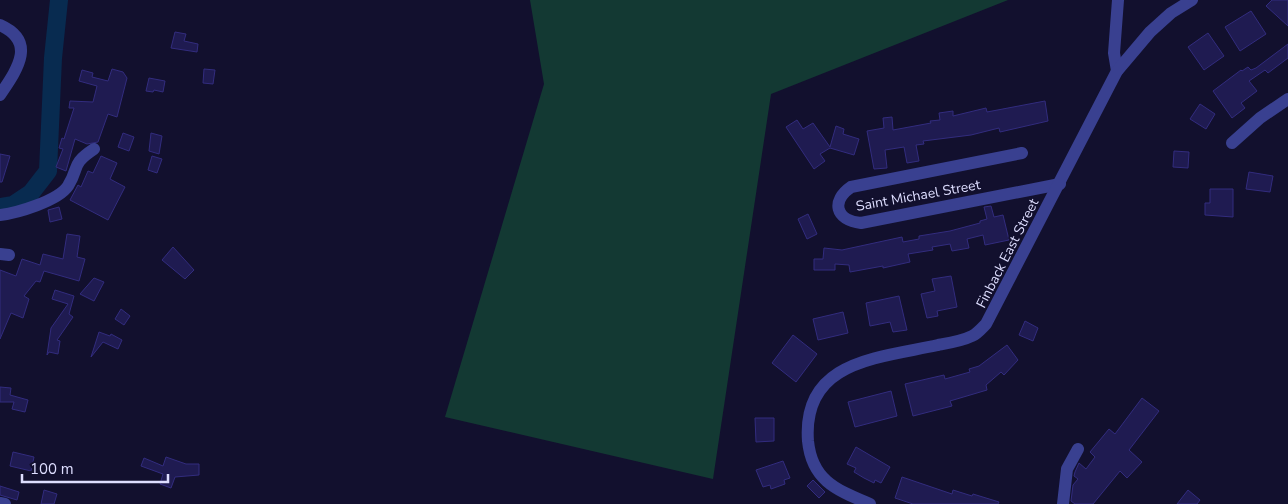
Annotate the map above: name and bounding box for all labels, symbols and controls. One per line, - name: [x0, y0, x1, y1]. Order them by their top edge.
- street label: Saint Michael Street: [854, 175, 982, 216]
- street label: Finback East Street: [972, 195, 1043, 311]
- scale bar: [22, 452, 169, 484]
- text: 100 m: [30, 459, 74, 479]

